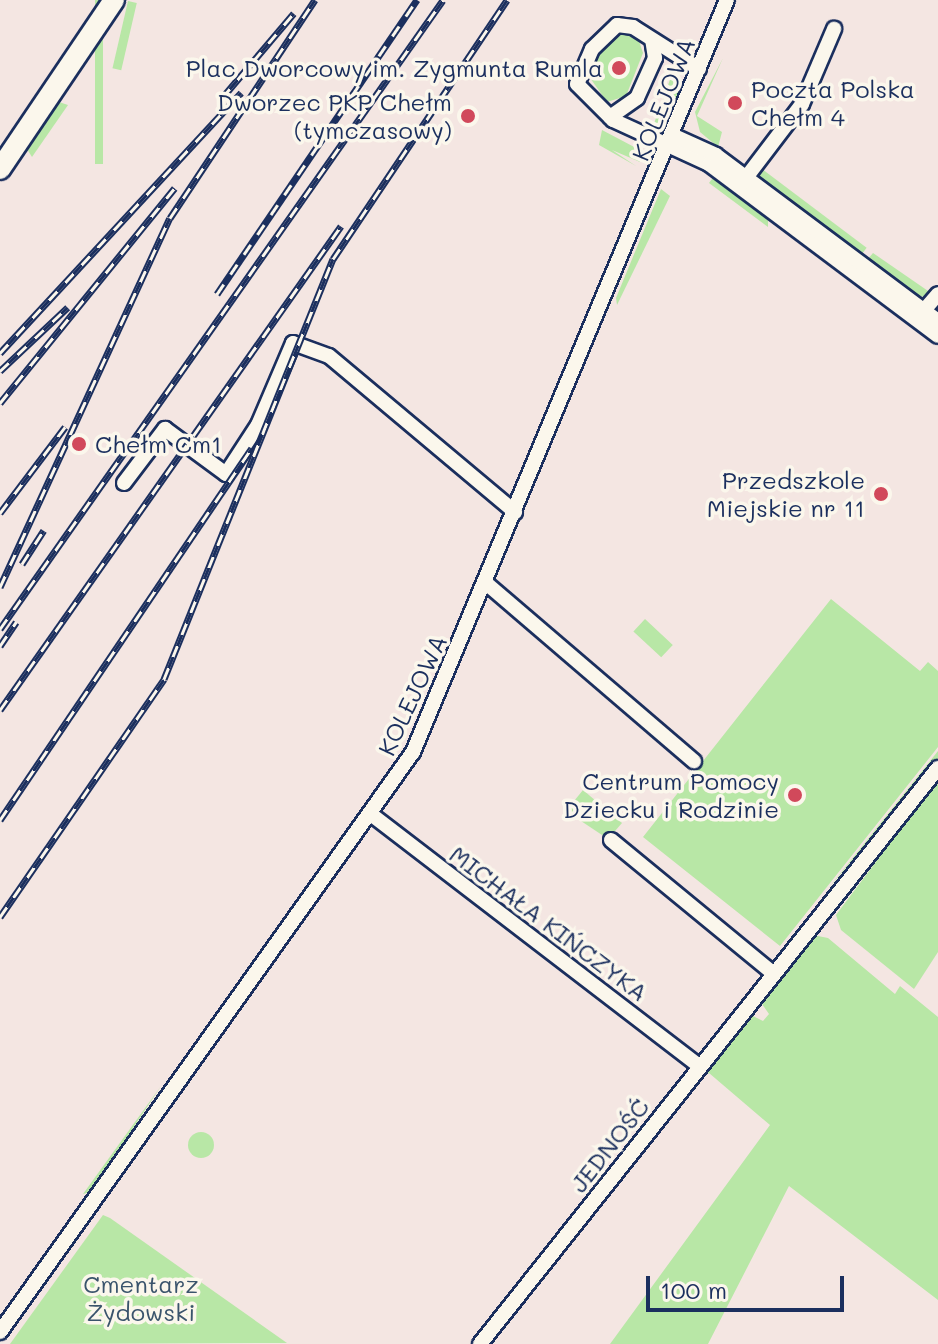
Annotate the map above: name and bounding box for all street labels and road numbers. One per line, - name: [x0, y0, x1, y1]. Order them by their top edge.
- street label: KOLEJOWA: [625, 33, 701, 165]
- street label: KOLEJOWA: [372, 630, 452, 760]
- street label: MICHAŁA KIŃCZYKA: [444, 839, 654, 1007]
- street label: JEDNOŚĆ: [564, 1092, 654, 1198]

